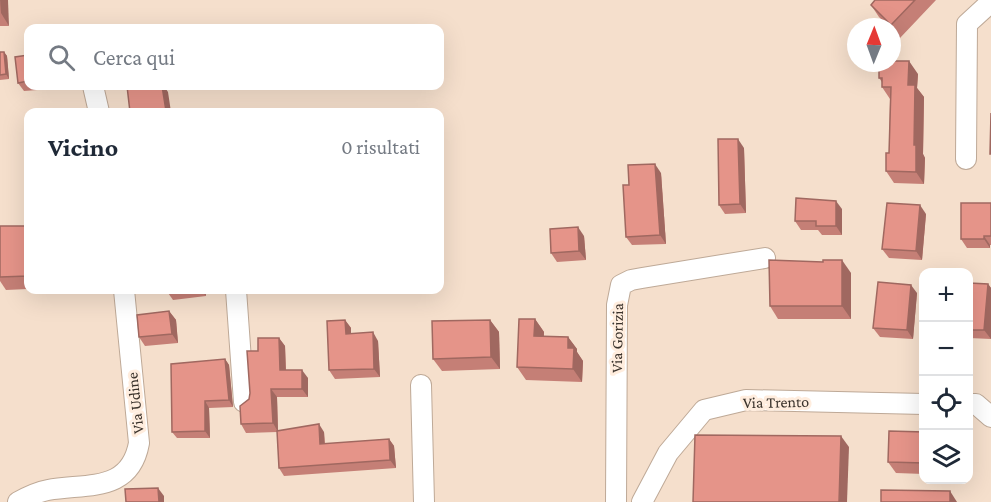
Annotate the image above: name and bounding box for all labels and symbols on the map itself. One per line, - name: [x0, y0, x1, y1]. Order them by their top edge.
- north arrow: [847, 18, 901, 72]
- street label: Via Gorizia: [608, 302, 626, 373]
- street label: Via Udine: [123, 371, 147, 435]
- street label: Via Trento: [743, 393, 809, 411]

